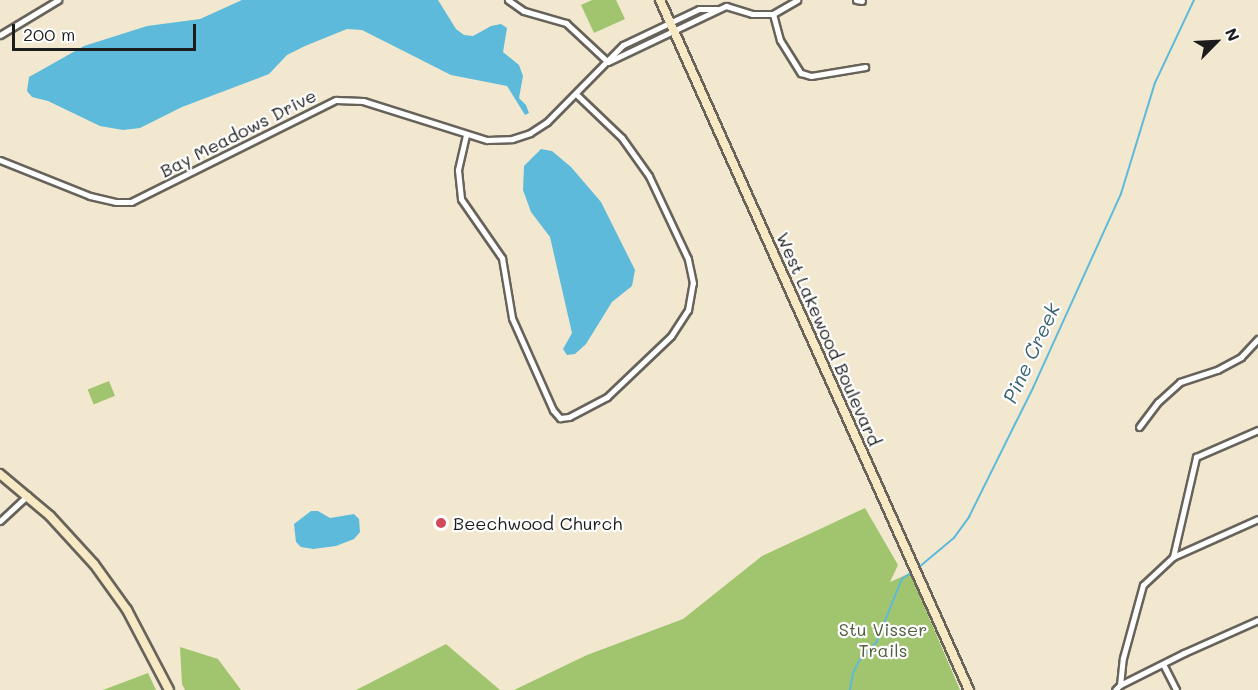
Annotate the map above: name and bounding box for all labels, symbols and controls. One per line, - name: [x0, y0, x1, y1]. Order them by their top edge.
- scale bar: [15, 12, 200, 50]
- north arrow: [1186, 12, 1246, 72]
- text: 200 m: [23, 22, 75, 46]
- text: N: [1221, 25, 1245, 44]
- street label: Bay Meadows Drive: [156, 84, 320, 182]
- street label: West Lakewood Boulevard: [772, 229, 886, 449]
- water label: Pine Creek: [997, 299, 1065, 407]
- place label: Beechwood Church: [453, 512, 622, 534]
- marker: Beechwood Church: [434, 516, 448, 530]
- park label: Stu Visser Trails: [839, 619, 927, 662]

